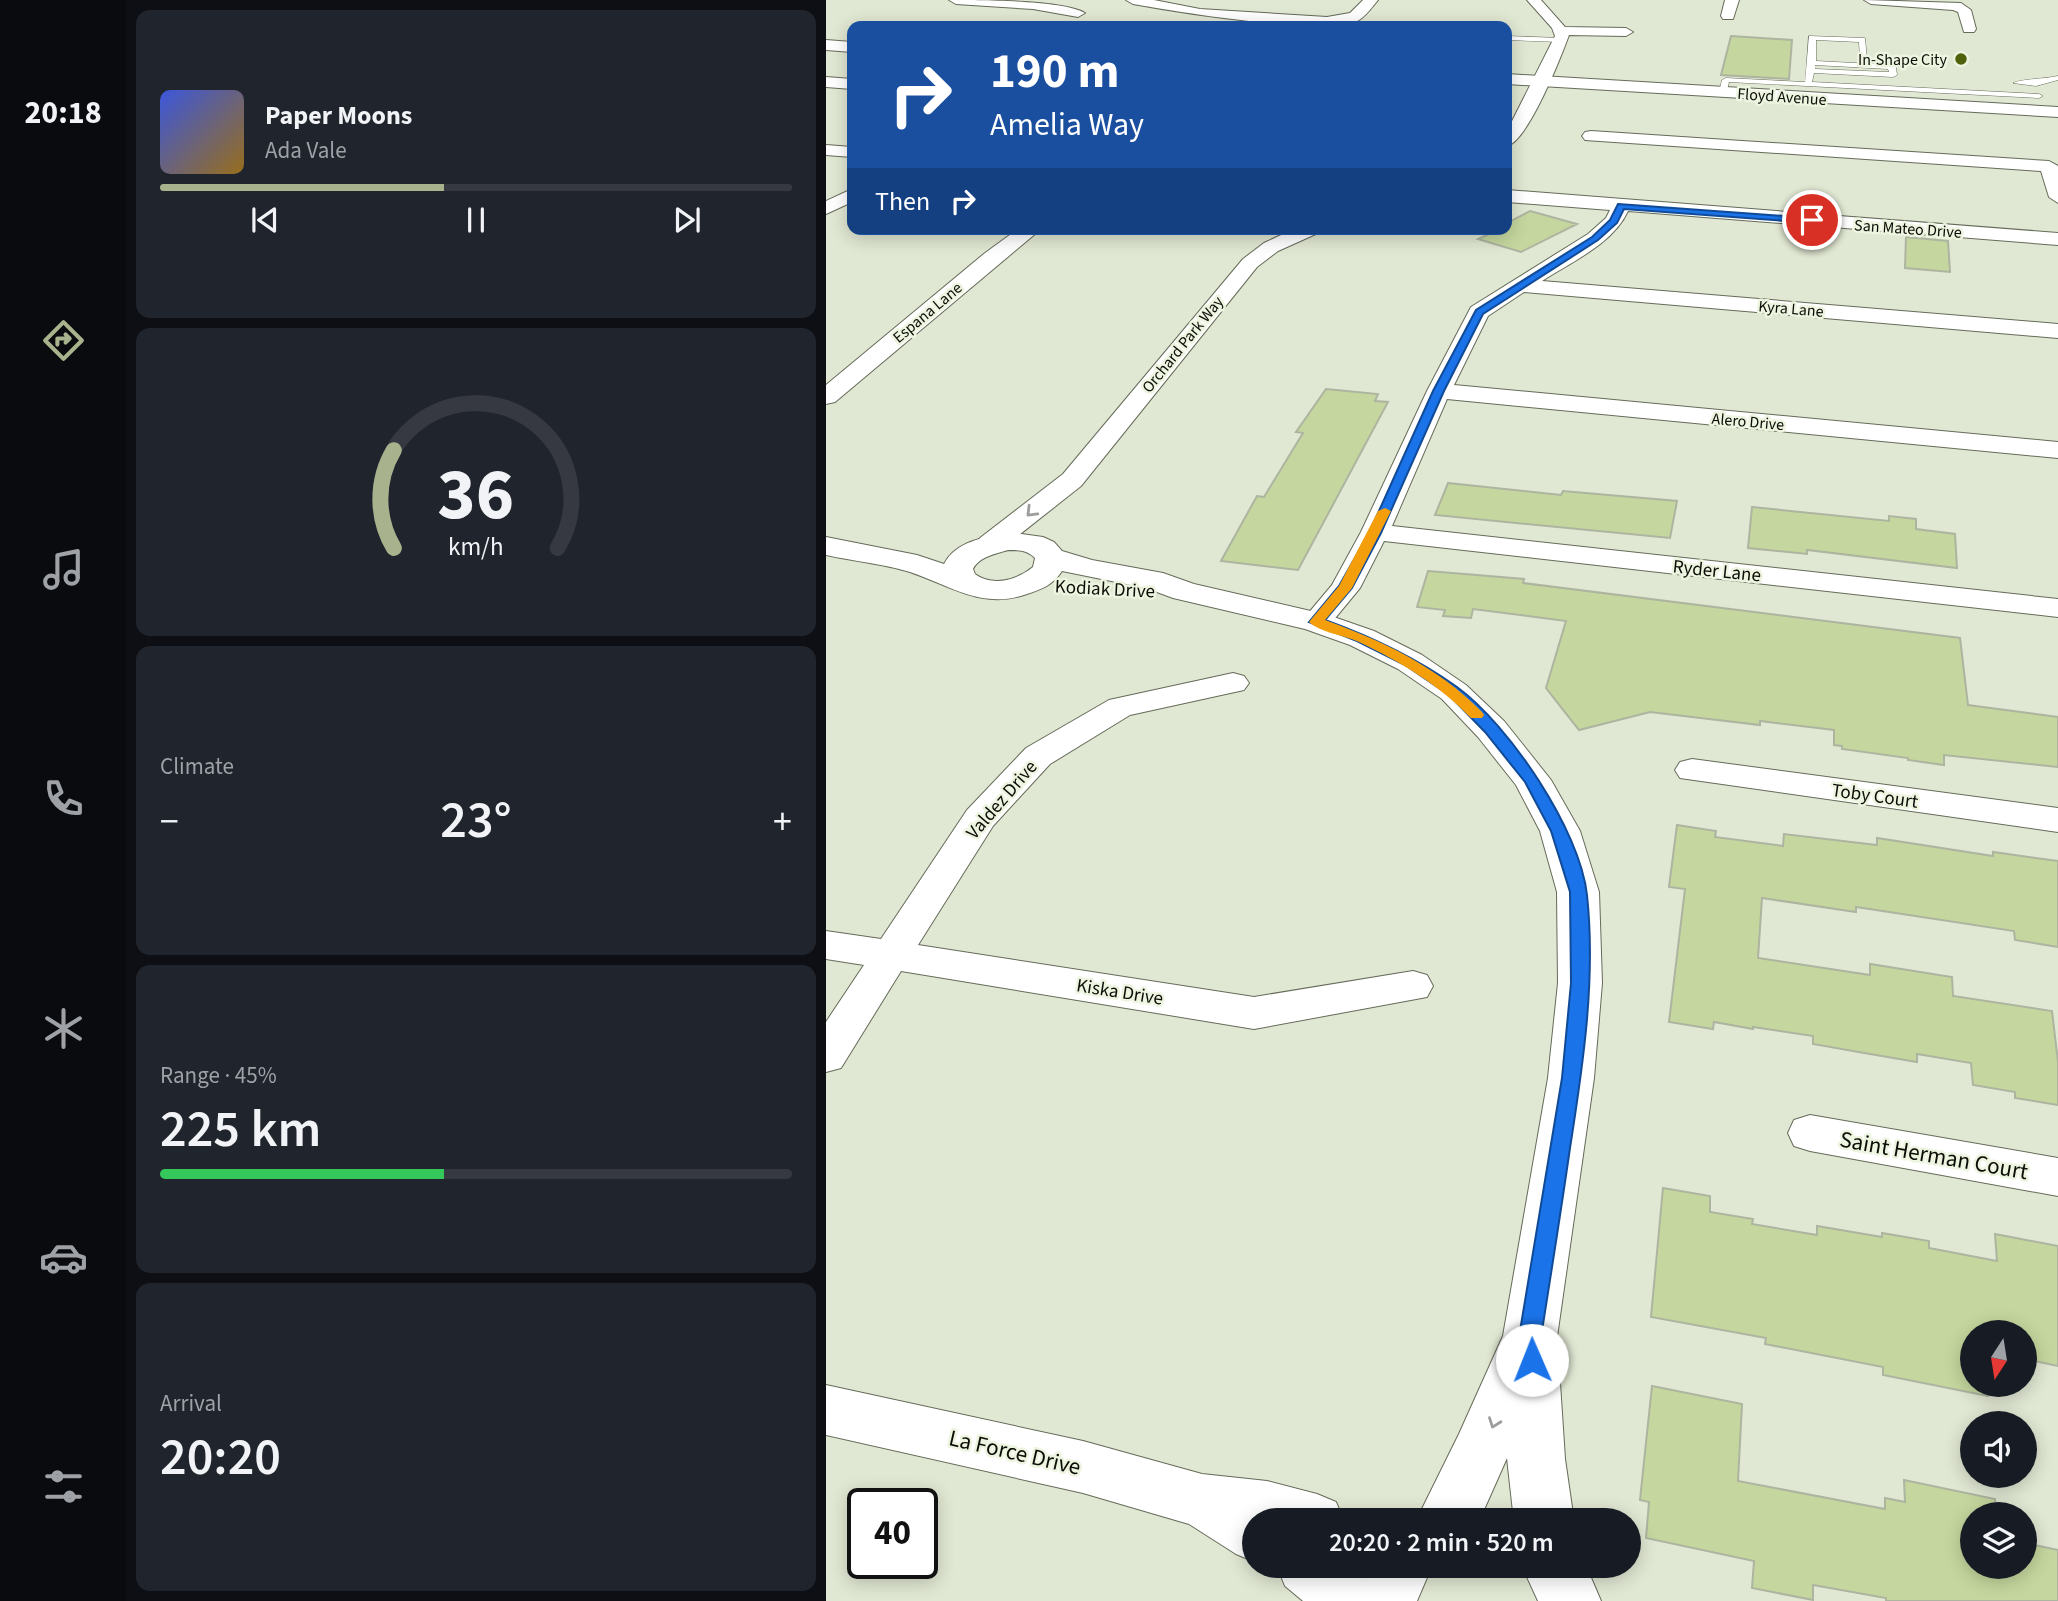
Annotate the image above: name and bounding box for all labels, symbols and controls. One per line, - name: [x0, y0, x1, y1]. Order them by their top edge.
- text: 190 m: [990, 37, 1119, 107]
- icon: right: [875, 49, 966, 140]
- place label: In-Shape City: [1858, 49, 1948, 71]
- marker: In-Shape City: [1953, 51, 1969, 67]
- street label: Floyd Avenue: [1737, 83, 1827, 111]
- text: 20:18: [24, 90, 102, 136]
- text: Paper Moons: [265, 97, 412, 134]
- text: Amelia Way: [990, 102, 1144, 148]
- text: Ada Vale: [265, 134, 347, 167]
- icon: right: [944, 182, 982, 220]
- text: Then: [875, 183, 930, 220]
- pin: [1782, 190, 1842, 250]
- icon: previous: [246, 201, 284, 239]
- icon: pause: [457, 201, 495, 239]
- icon: next: [668, 201, 706, 239]
- icon: arrive: [1793, 201, 1831, 239]
- street label: San Mateo Drive: [1853, 214, 1962, 244]
- street label: Espana Lane: [888, 277, 967, 348]
- street label: Orchard Park Way: [1137, 291, 1229, 398]
- street label: Kyra Lane: [1757, 295, 1825, 323]
- icon: directions: [39, 316, 88, 365]
- street label: Alero Drive: [1711, 408, 1785, 436]
- text: 36: [438, 444, 514, 548]
- one-way arrow: [1027, 504, 1040, 517]
- text: km/h: [448, 529, 504, 565]
- icon: music: [39, 545, 88, 594]
- street label: Ryder Lane: [1671, 553, 1762, 590]
- street label: Kodiak Drive: [1054, 573, 1156, 606]
- text: Climate: [160, 750, 234, 783]
- street label: Valdez Drive: [960, 755, 1044, 845]
- icon: phone: [39, 774, 88, 823]
- street label: Toby Court: [1830, 777, 1920, 816]
- text: 23°: [440, 784, 512, 858]
- text: −: [160, 795, 179, 849]
- text: +: [773, 795, 792, 849]
- street label: Kiska Drive: [1074, 972, 1165, 1013]
- icon: climate: [39, 1004, 88, 1053]
- text: Range · 45%: [160, 1059, 277, 1092]
- text: 225 km: [160, 1093, 321, 1167]
- street label: Saint Herman Court: [1837, 1123, 2031, 1188]
- icon: car: [39, 1233, 88, 1282]
- north arrow: [1960, 1320, 2037, 1396]
- map controls: [1960, 1320, 2037, 1579]
- position arrow: [1495, 1323, 1569, 1397]
- text: Arrival: [160, 1387, 222, 1420]
- button: sound: [1960, 1411, 2037, 1488]
- one-way arrow: [1488, 1416, 1502, 1428]
- text: 20:20: [160, 1421, 281, 1495]
- street label: La Force Drive: [946, 1421, 1084, 1484]
- icon: filters: [39, 1462, 88, 1511]
- speed limit sign: 40: [847, 1488, 938, 1579]
- button: layers: [1960, 1502, 2037, 1579]
- text: 20:20 · 2 min · 520 m: [1329, 1524, 1554, 1561]

